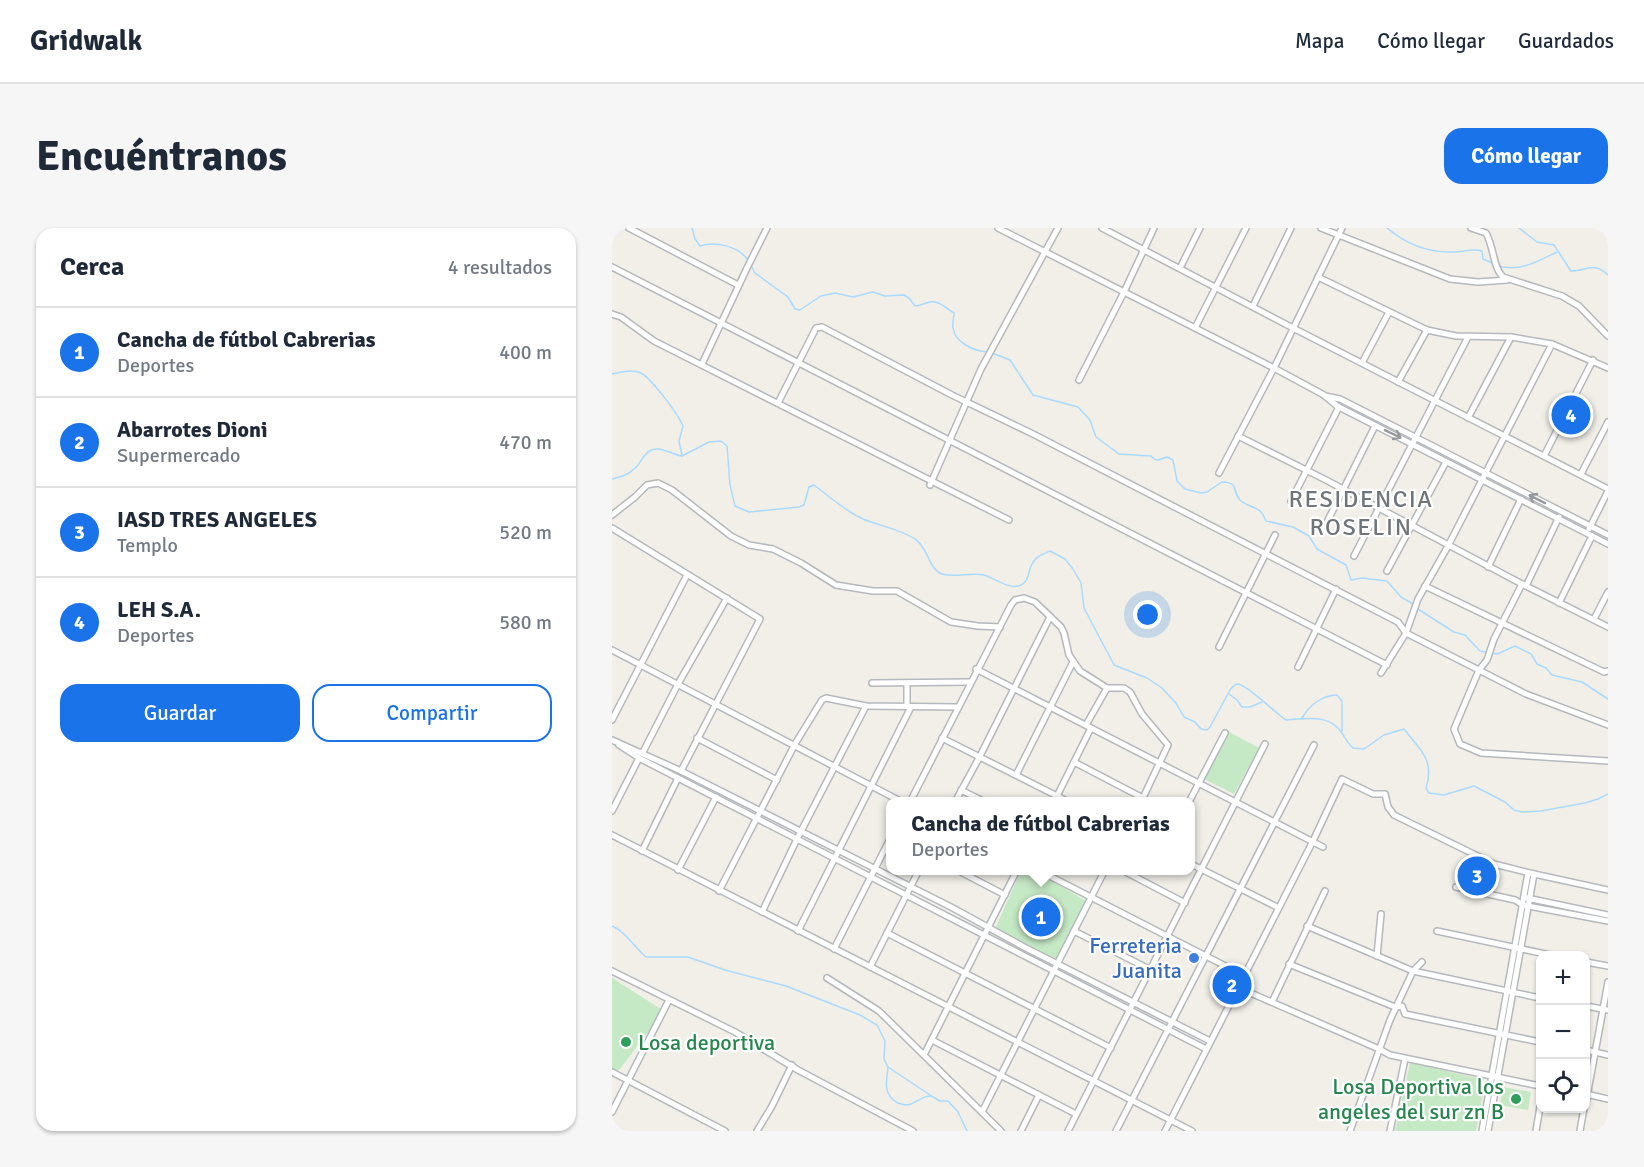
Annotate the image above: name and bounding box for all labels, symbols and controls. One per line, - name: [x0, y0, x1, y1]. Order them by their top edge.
- text: Gridwalk: [30, 24, 142, 58]
- text: Mapa: [1295, 28, 1344, 54]
- text: Cómo llegar: [1377, 28, 1485, 54]
- text: Guardados: [1518, 28, 1614, 54]
- button: Cómo llegar: [1444, 128, 1608, 184]
- text: Encuéntranos: [36, 131, 287, 182]
- text: Cerca: [60, 251, 124, 283]
- text: 4 resultados: [448, 255, 552, 280]
- text: Cancha de fútbol Cabrerias: [117, 326, 376, 353]
- text: 1: [74, 340, 85, 365]
- text: 400 m: [499, 340, 552, 365]
- text: Deportes: [117, 353, 194, 378]
- pin: 4: [1552, 392, 1590, 438]
- text: Abarrotes Dioni: [117, 416, 268, 443]
- one-way arrow: [1383, 429, 1401, 441]
- text: 2: [74, 430, 85, 455]
- text: 470 m: [499, 430, 552, 455]
- text: Supermercado: [117, 443, 240, 468]
- district label: RESIDENCIA ROSELIN: [1288, 484, 1434, 542]
- one-way arrow: [1529, 493, 1547, 504]
- text: IASD TRES ANGELES: [117, 506, 317, 533]
- text: 3: [74, 520, 85, 545]
- text: 520 m: [499, 520, 552, 545]
- text: Templo: [117, 533, 178, 558]
- text: LEH S.A.: [117, 596, 201, 623]
- your location: [1133, 600, 1162, 629]
- text: 4: [74, 610, 85, 635]
- text: 580 m: [499, 610, 552, 635]
- text: Deportes: [117, 623, 194, 648]
- button: Guardar: [60, 684, 300, 742]
- button: Compartir: [312, 684, 552, 742]
- popup: [886, 797, 1195, 875]
- text: Cancha de fútbol Cabrerias: [911, 810, 1170, 837]
- text: Deportes: [911, 837, 989, 862]
- pin: 3: [1458, 854, 1496, 898]
- pin: 1: [1022, 894, 1060, 940]
- place label: Ferreteria Juanita: [1089, 932, 1182, 984]
- marker: Ferreteria Juanita: [1187, 951, 1201, 965]
- map controls: [1536, 951, 1590, 1113]
- button: +: [1536, 951, 1590, 1005]
- pin: 2: [1212, 962, 1252, 1008]
- button: −: [1536, 1005, 1590, 1059]
- place label: Losa deportiva: [638, 1029, 775, 1056]
- marker: Losa deportiva: [619, 1035, 633, 1049]
- button: locate: [1536, 1059, 1590, 1113]
- place label: Losa Deportiva los angeles del sur zn B: [1318, 1073, 1504, 1125]
- marker: Losa Deportiva los angeles del sur zn B: [1509, 1092, 1523, 1106]

